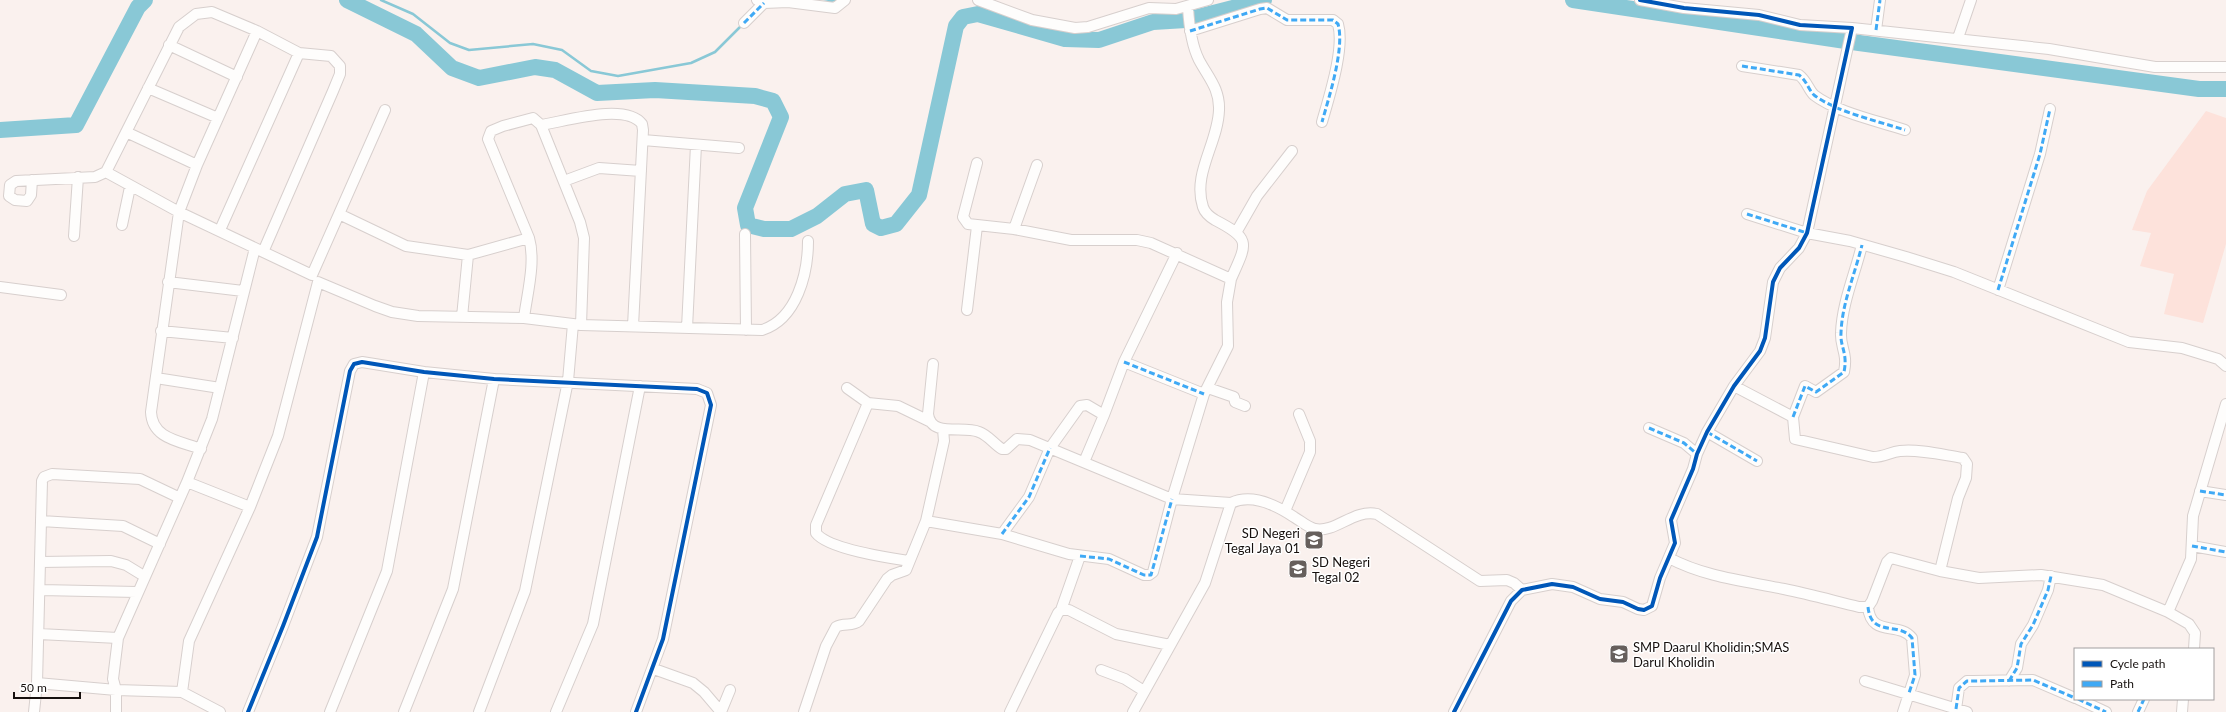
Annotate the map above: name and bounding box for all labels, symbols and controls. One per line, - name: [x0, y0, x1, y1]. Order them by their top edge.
- place label: SD Negeri Tegal Jaya 01: [1225, 525, 1300, 556]
- school or university icon: SD Negeri Tegal Jaya 01: [1303, 529, 1325, 551]
- place label: SD Negeri Tegal 02: [1312, 554, 1370, 585]
- school or university icon: SD Negeri Tegal 02: [1287, 558, 1309, 580]
- place label: SMP Daarul Kholidin;SMAS Darul Kholidin: [1633, 639, 1789, 670]
- school or university icon: SMP Daarul Kholidin;SMAS Darul Kholidin: [1608, 643, 1630, 665]
- legend: [2074, 648, 2214, 700]
- text: Cycle path: [2110, 656, 2165, 671]
- scale bar: [14, 674, 80, 700]
- text: Path: [2110, 676, 2134, 691]
- text: 50 m: [20, 680, 47, 695]

